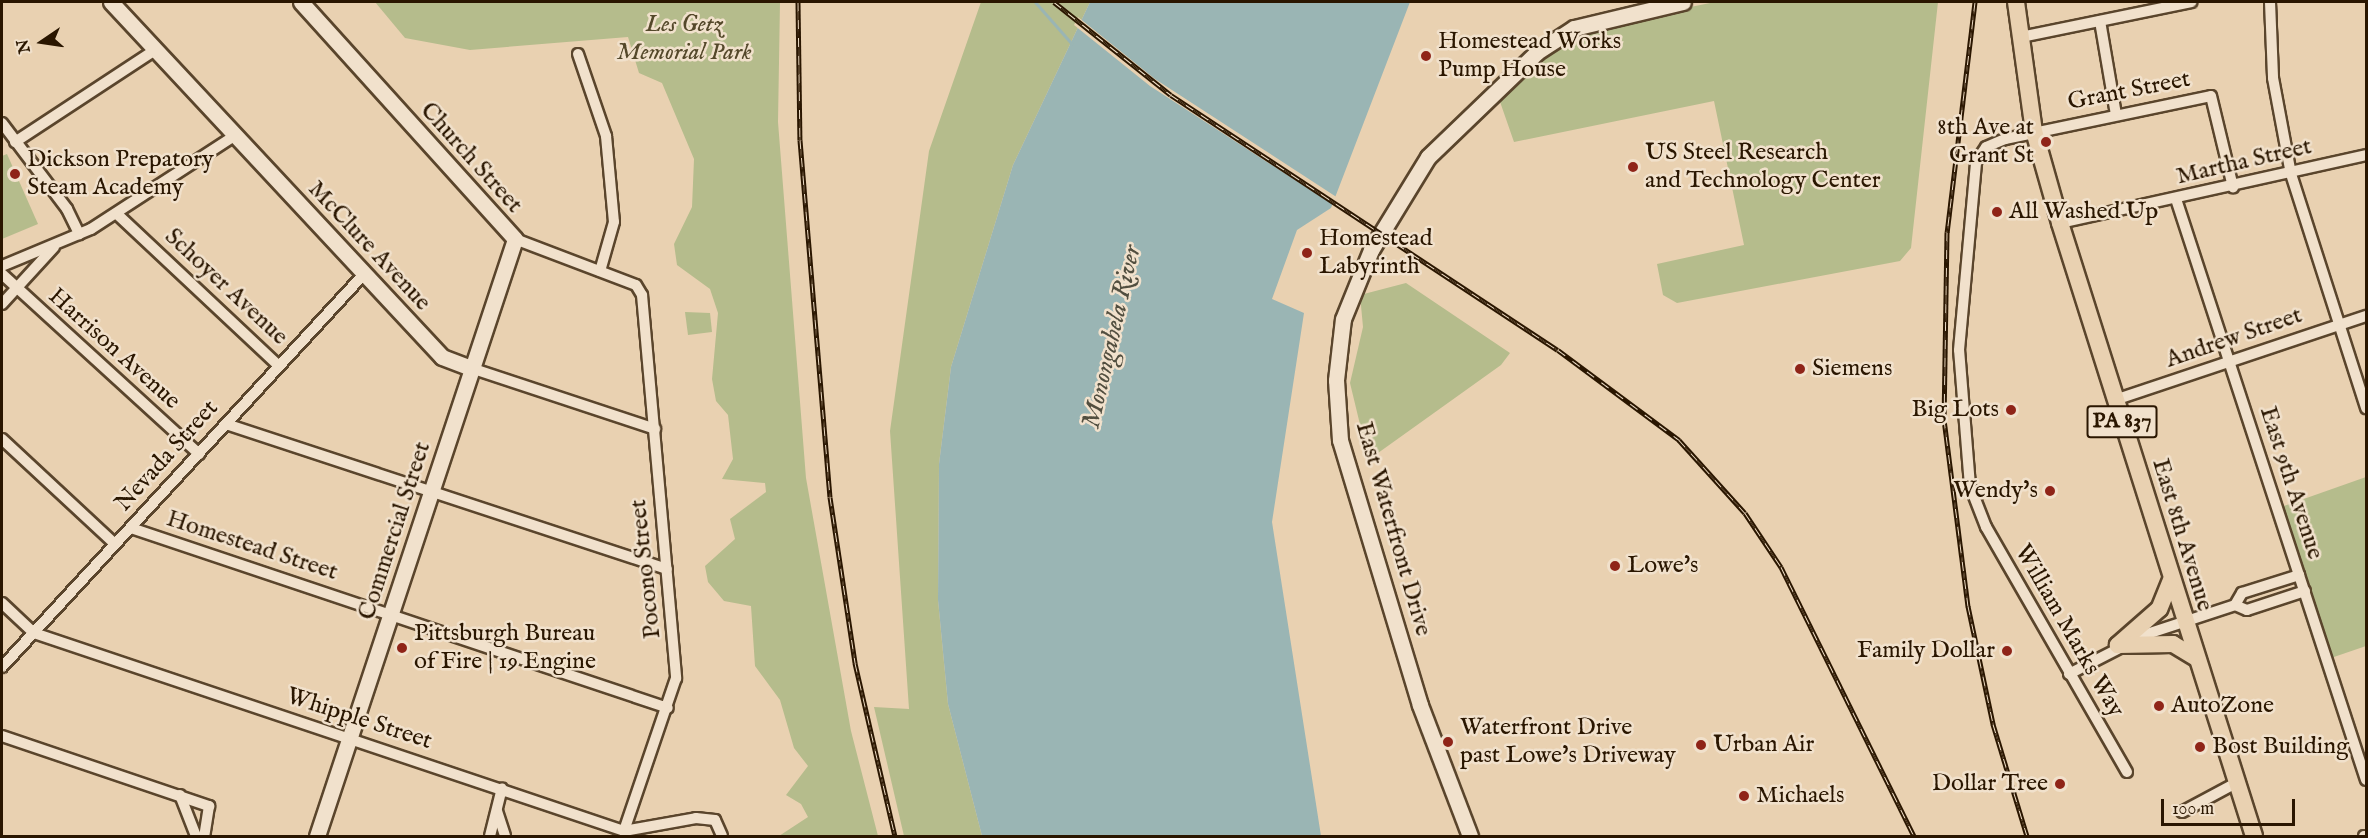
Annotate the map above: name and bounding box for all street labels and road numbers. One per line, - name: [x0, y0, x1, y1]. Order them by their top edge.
- street label: Grant Street: [2065, 65, 2193, 117]
- street label: Church Street: [414, 97, 528, 219]
- street label: Martha Street: [2174, 132, 2314, 192]
- street label: McClure Avenue: [301, 175, 437, 317]
- street label: Schoyer Avenue: [158, 223, 294, 351]
- street label: Harrison Avenue: [42, 282, 186, 416]
- street label: Andrew Street: [2162, 301, 2306, 375]
- street label: Nevada Street: [109, 394, 225, 518]
- road number: PA 837: [2086, 403, 2158, 441]
- street label: East 9th Avenue: [2253, 403, 2329, 563]
- street label: East Waterfront Drive: [1349, 419, 1437, 639]
- street label: Commercial Street: [353, 438, 437, 624]
- street label: East 8th Avenue: [2145, 455, 2219, 615]
- street label: Pocono Street: [624, 498, 668, 640]
- street label: Homestead Street: [163, 505, 341, 587]
- street label: William Marks Way: [2008, 540, 2130, 722]
- street label: Whipple Street: [283, 682, 435, 756]

